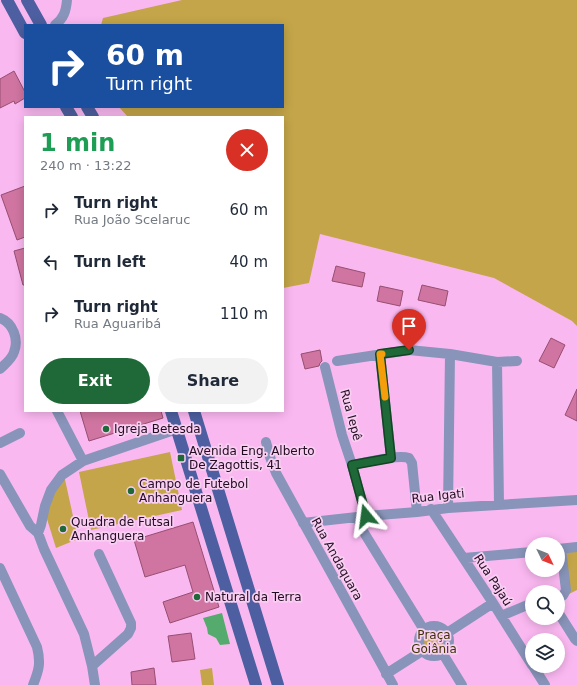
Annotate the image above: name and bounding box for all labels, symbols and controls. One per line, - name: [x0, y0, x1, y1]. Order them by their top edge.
- text: 60 m: [106, 39, 184, 72]
- icon: right: [40, 40, 92, 92]
- text: Turn right: [106, 73, 192, 94]
- text: 1 min: [40, 129, 115, 157]
- button: close: [226, 129, 268, 171]
- text: 240 m · 13:22: [40, 158, 131, 173]
- text: Turn right: [74, 194, 158, 212]
- icon: right: [40, 199, 62, 221]
- text: 60 m: [230, 201, 268, 219]
- text: Rua João Scelaruc: [74, 212, 190, 227]
- icon: left: [40, 251, 62, 273]
- text: Turn left: [74, 253, 146, 271]
- text: 40 m: [230, 253, 268, 271]
- text: Turn right: [74, 298, 158, 316]
- icon: right: [40, 303, 62, 325]
- text: 110 m: [220, 305, 268, 323]
- pin: [392, 309, 426, 350]
- icon: arrive: [398, 315, 420, 337]
- text: Rua Aguaribá: [74, 316, 161, 331]
- button: Exit: [40, 358, 150, 404]
- button: Share: [158, 358, 268, 404]
- street label: Rua Iepê: [337, 388, 365, 442]
- place label: Igreja Betesda: [114, 422, 201, 436]
- marker: Igreja Betesda: [101, 424, 111, 434]
- place label: Avenida Eng. Alberto De Zagottis, 41: [189, 444, 315, 472]
- marker: Avenida Eng. Alberto De Zagottis, 41: [176, 453, 186, 463]
- place label: Campo de Futebol Anhanguera: [139, 477, 248, 505]
- marker: Campo de Futebol Anhanguera: [126, 486, 136, 496]
- street label: Rua Igati: [411, 486, 465, 506]
- position arrow: [345, 495, 387, 537]
- place label: Quadra de Futsal Anhanguera: [71, 515, 173, 543]
- street label: Rua Andaquara: [309, 515, 365, 603]
- marker: Quadra de Futsal Anhanguera: [58, 524, 68, 534]
- north arrow: [525, 537, 565, 577]
- map controls: [525, 537, 565, 673]
- street label: Rua Pajaú: [471, 551, 515, 609]
- button: search: [525, 585, 565, 625]
- place label: Natural da Terra: [205, 590, 302, 604]
- marker: Natural da Terra: [192, 592, 202, 602]
- park label: Praça Goiânia: [411, 628, 457, 656]
- button: layers: [525, 633, 565, 673]

